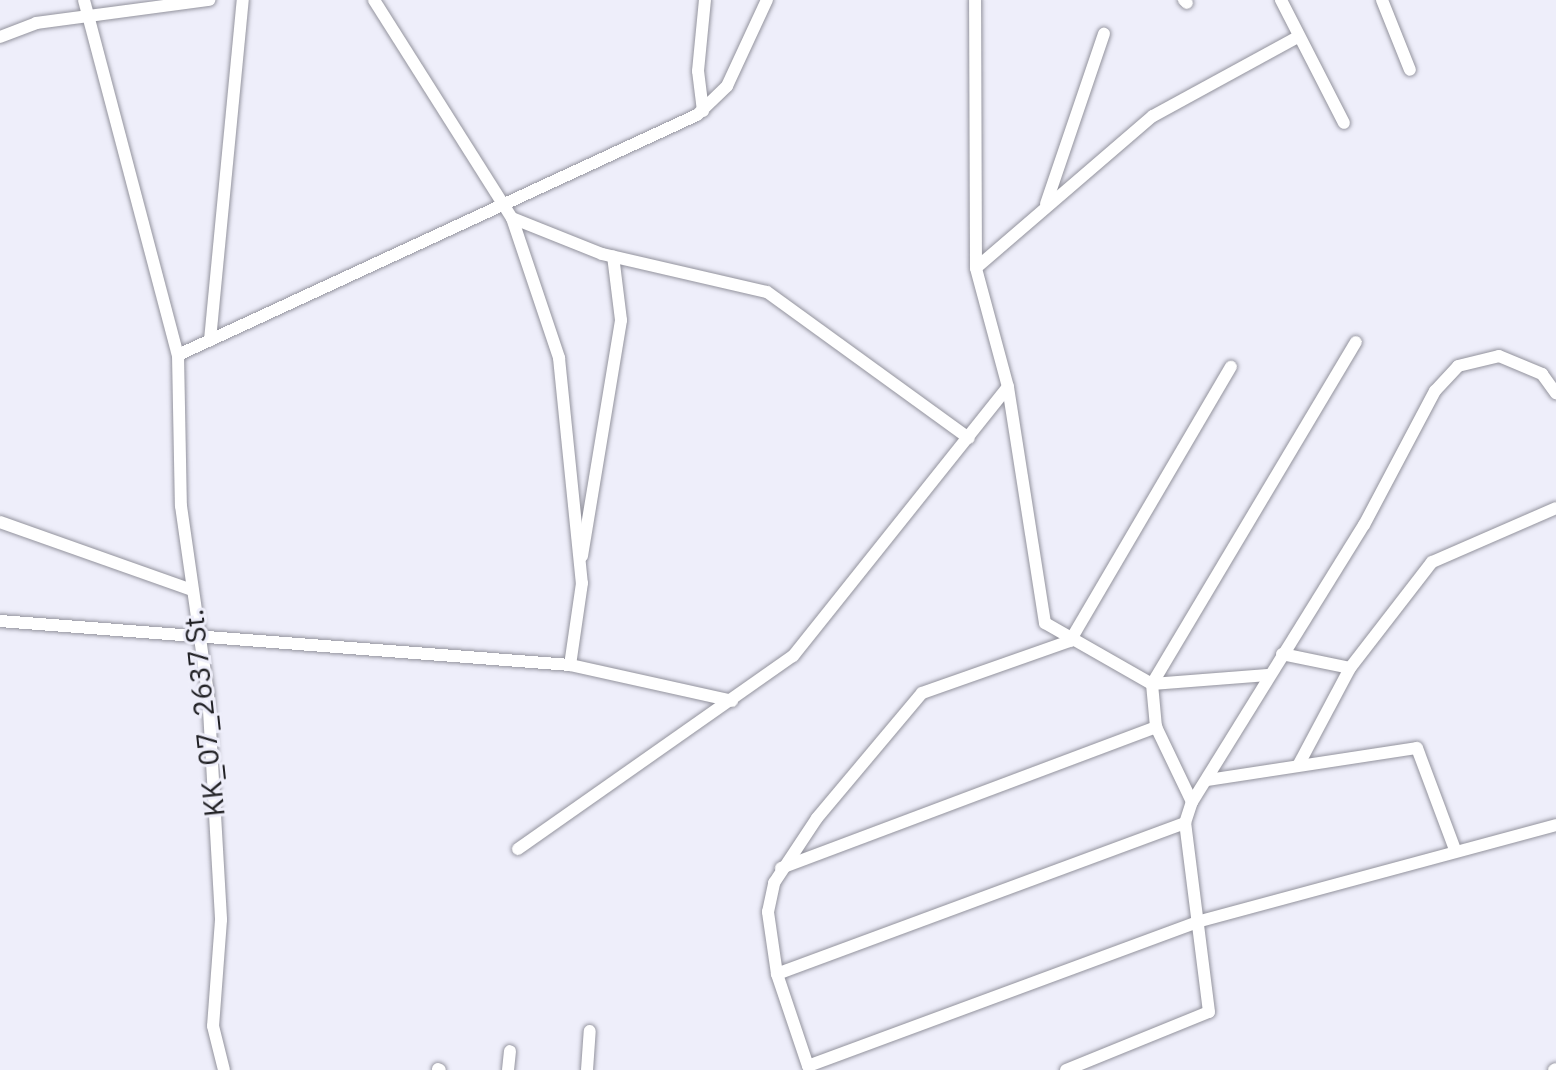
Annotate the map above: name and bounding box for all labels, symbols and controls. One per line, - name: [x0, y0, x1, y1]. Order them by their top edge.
- street label: KK_07_2637 St.: [176, 608, 232, 818]

